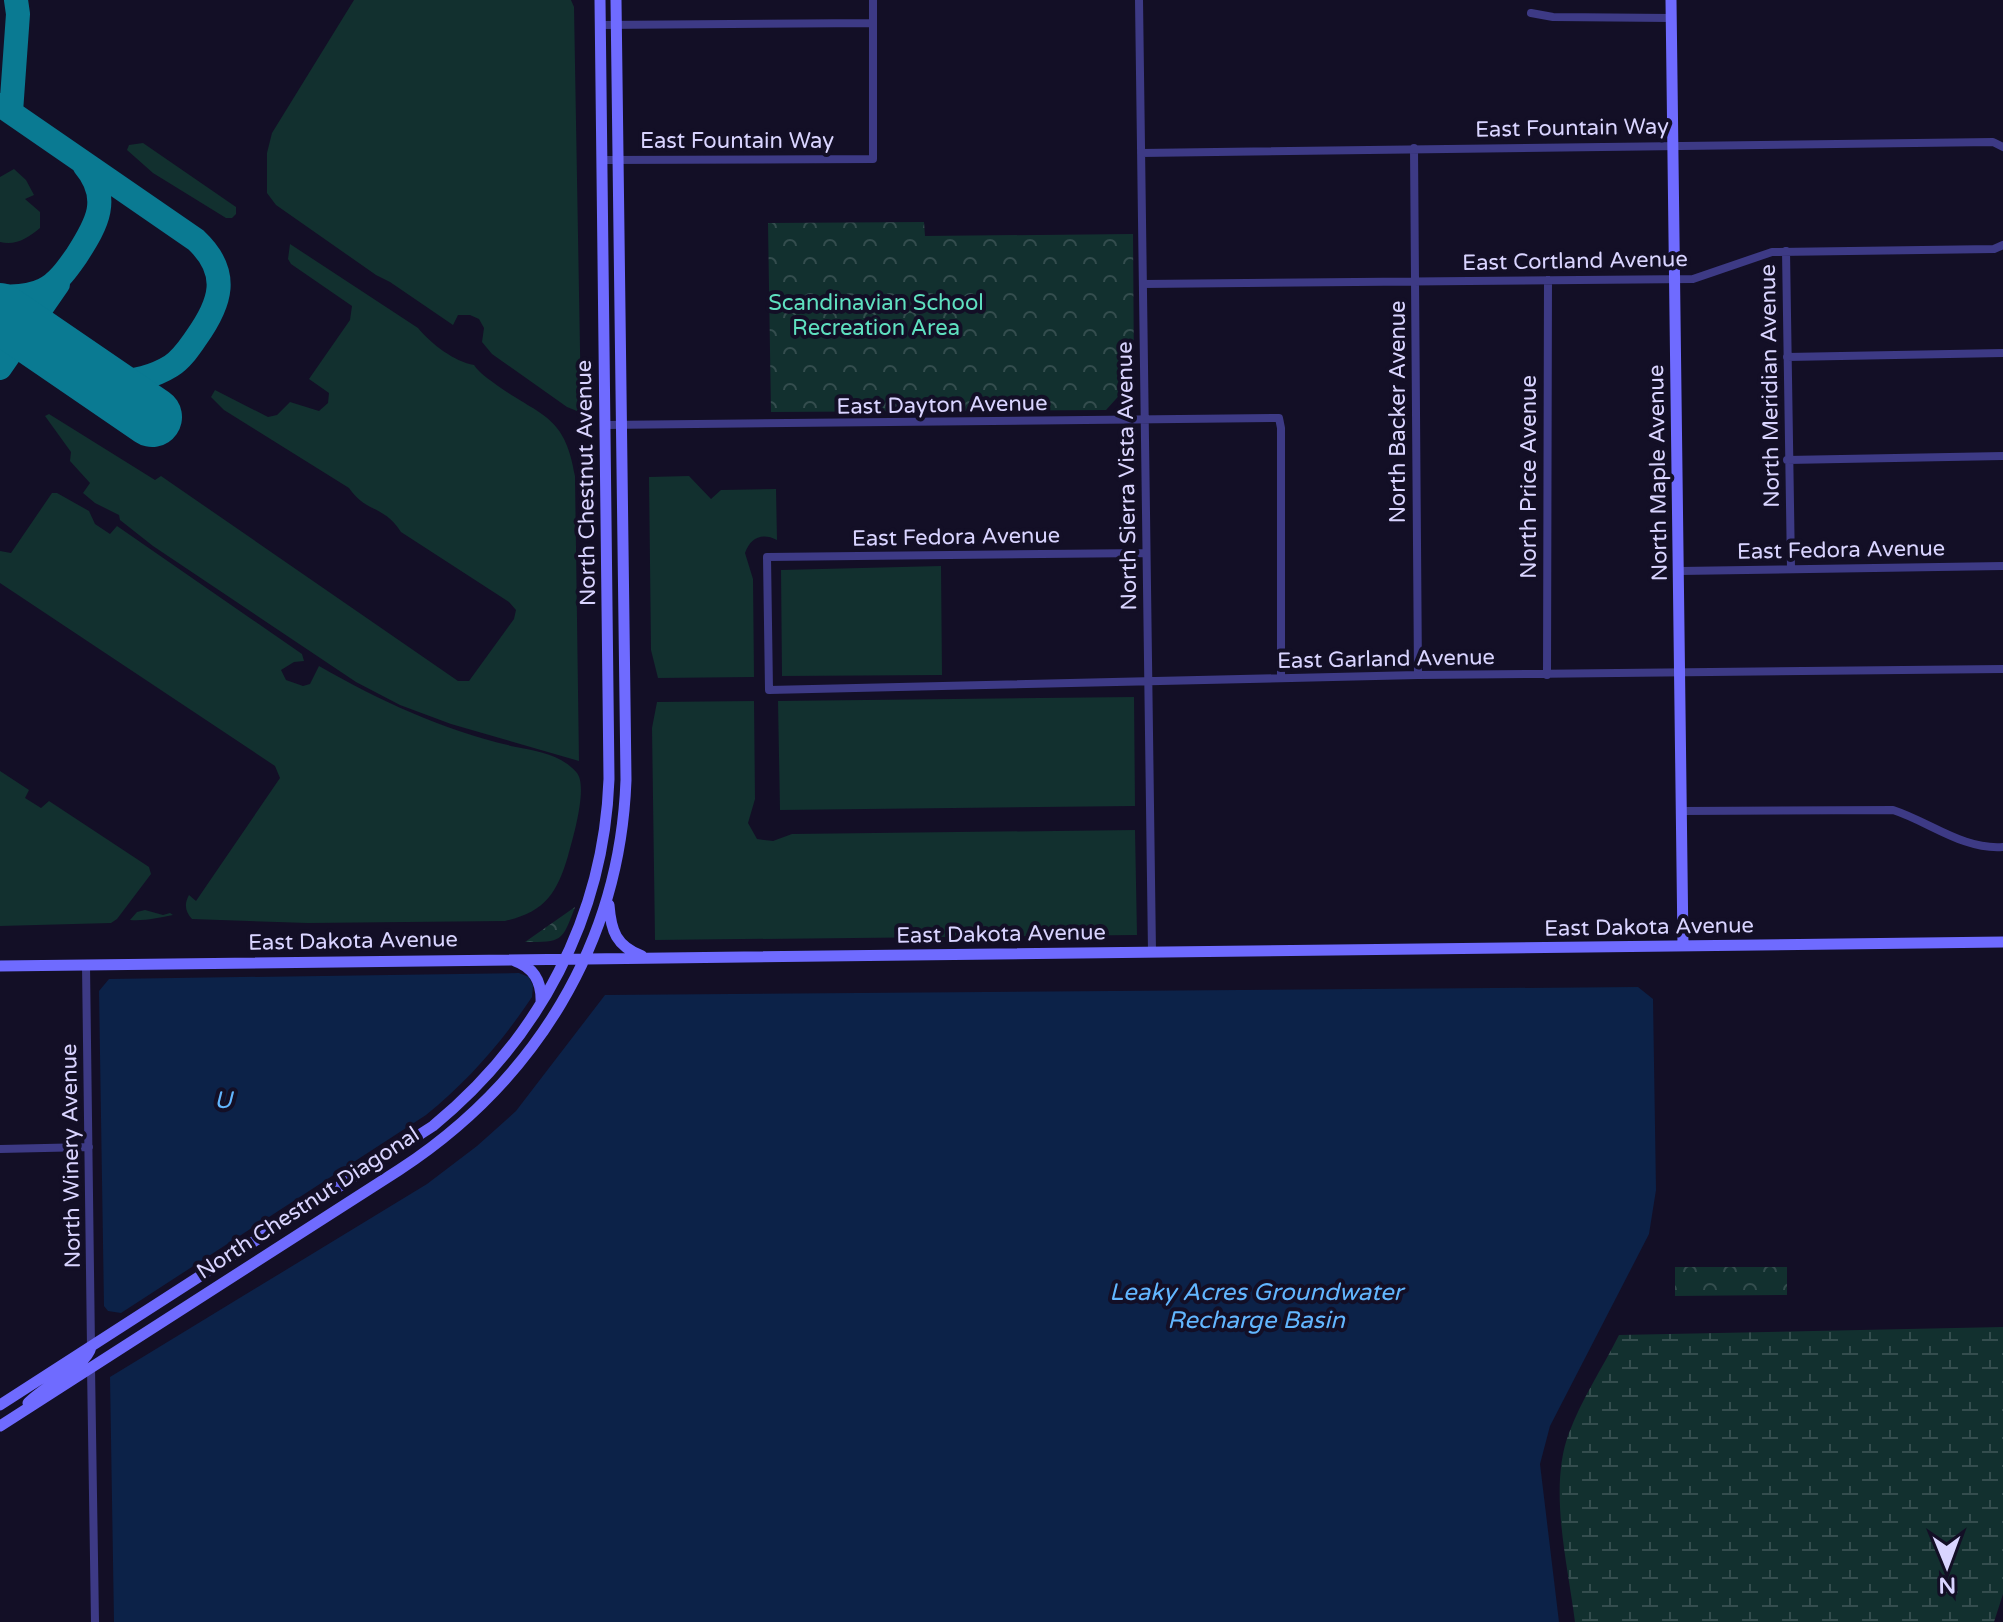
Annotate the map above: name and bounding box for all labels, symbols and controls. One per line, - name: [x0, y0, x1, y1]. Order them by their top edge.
- street label: East Fountain Way: [1475, 113, 1669, 143]
- street label: East Fountain Way: [640, 128, 834, 154]
- street label: East Cortland Avenue: [1462, 246, 1688, 276]
- street label: North Meridian Avenue: [1755, 264, 1785, 508]
- park label: Scandinavian School Recreation Area: [768, 290, 984, 341]
- street label: North Backer Avenue: [1385, 300, 1411, 524]
- street label: North Sierra Vista Avenue: [1112, 341, 1142, 611]
- street label: North Chestnut Avenue: [571, 360, 601, 606]
- street label: North Maple Avenue: [1643, 365, 1673, 581]
- street label: North Price Avenue: [1516, 375, 1542, 579]
- street label: East Dayton Avenue: [836, 390, 1048, 420]
- street label: East Fedora Avenue: [852, 522, 1060, 552]
- street label: East Fedora Avenue: [1737, 535, 1945, 565]
- street label: East Garland Avenue: [1277, 644, 1495, 674]
- street label: East Dakota Avenue: [1544, 912, 1754, 942]
- street label: East Dakota Avenue: [896, 919, 1106, 949]
- street label: East Dakota Avenue: [248, 926, 458, 956]
- street label: North Winery Avenue: [56, 1043, 86, 1269]
- water label: U: [214, 1086, 235, 1115]
- street label: North Chestnut Diagonal: [192, 1121, 424, 1285]
- water label: Leaky Acres Groundwater Recharge Basin: [1109, 1278, 1406, 1335]
- north arrow: [1907, 1526, 1987, 1606]
- text: N: [1938, 1572, 1956, 1598]

